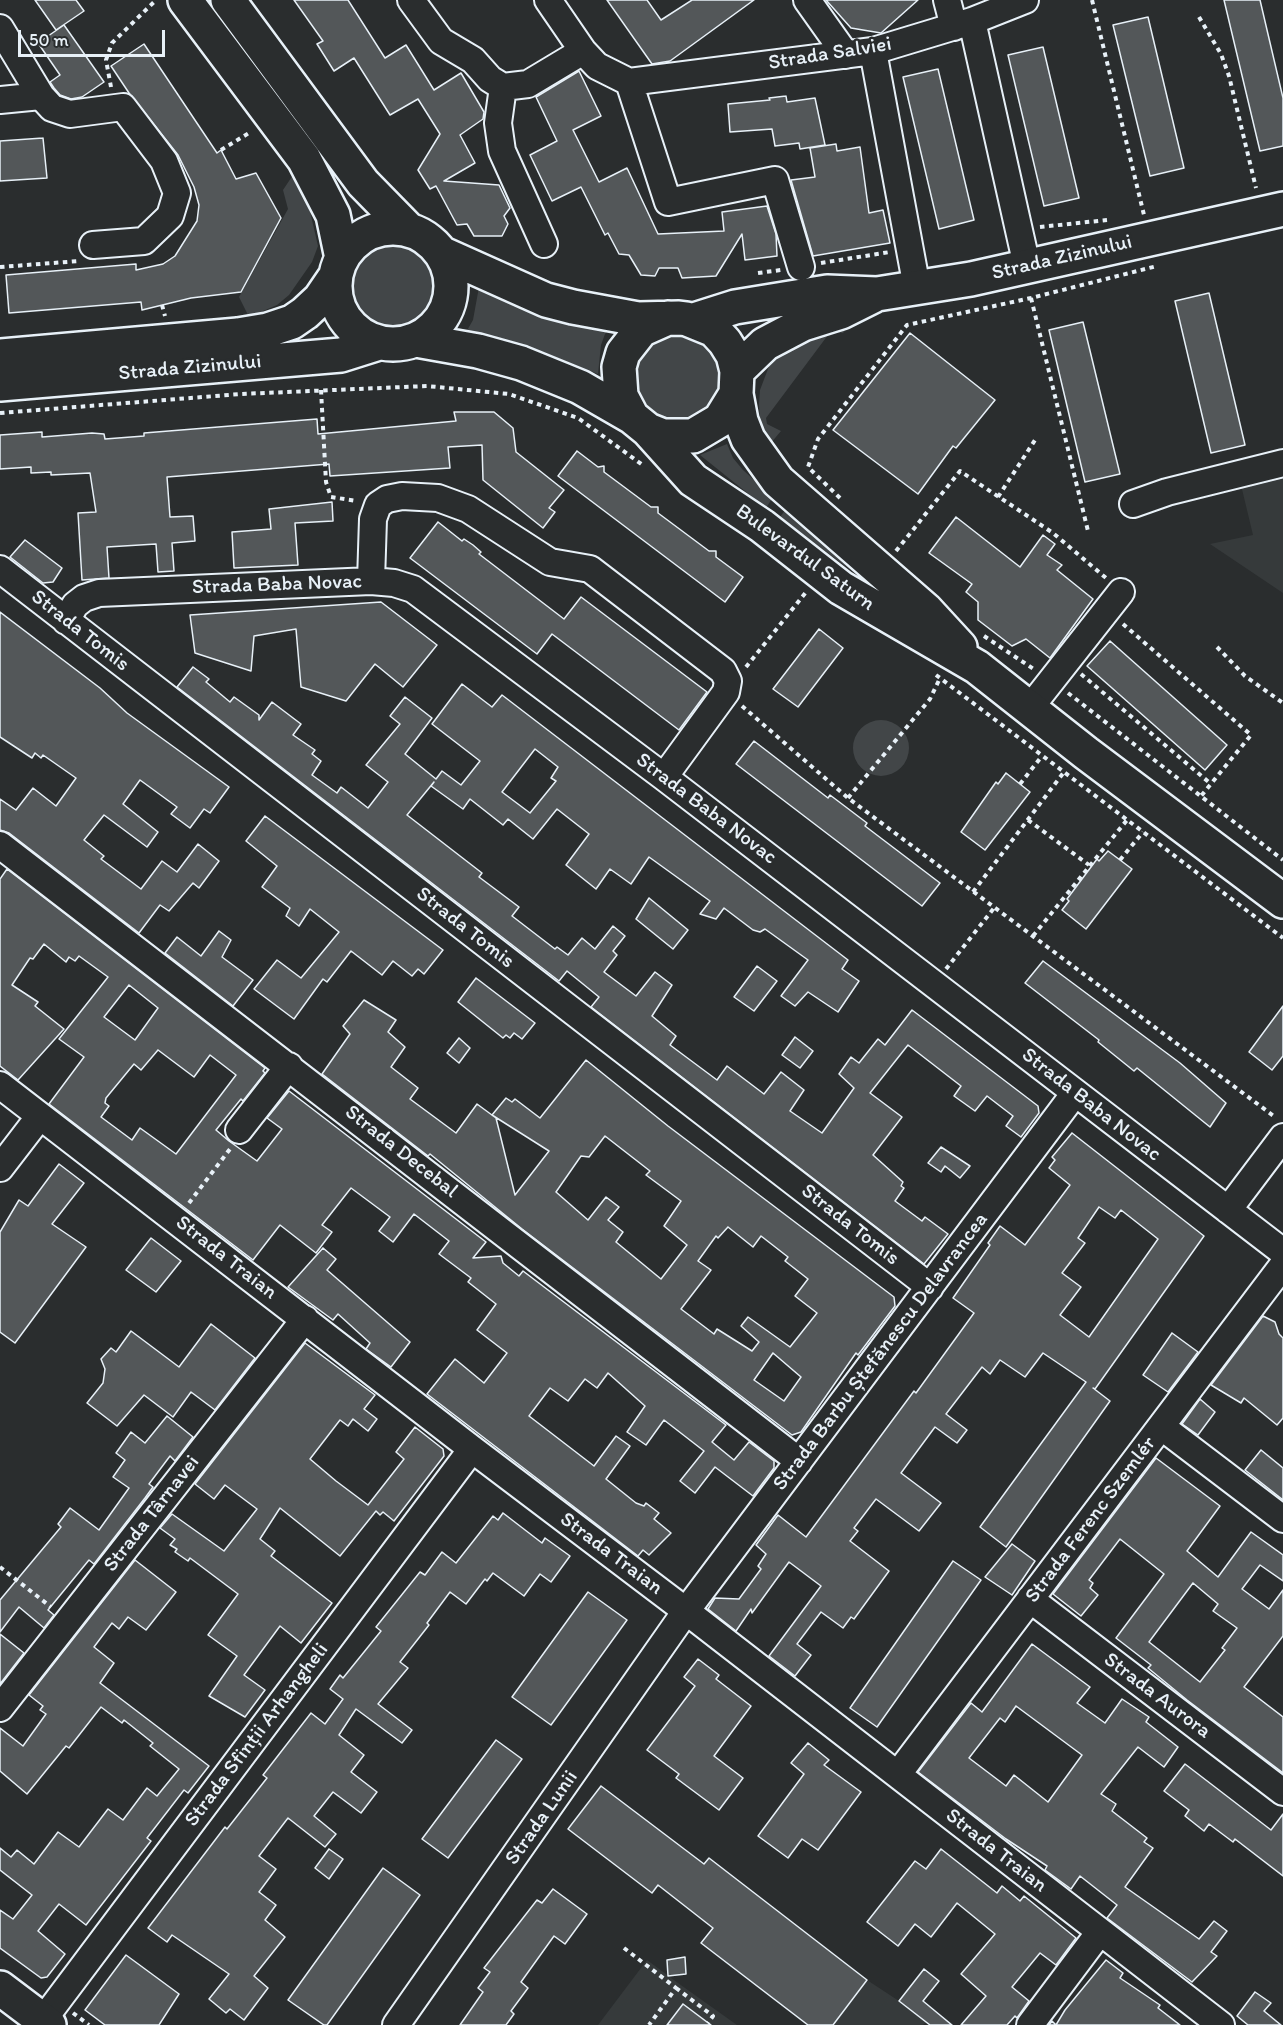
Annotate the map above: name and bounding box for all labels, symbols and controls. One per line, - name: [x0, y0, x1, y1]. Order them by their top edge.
- scale bar: [21, 18, 168, 56]
- text: 50 m: [29, 29, 69, 51]
- street label: Strada Salviei: [767, 32, 893, 76]
- street label: Strada Zizinului: [989, 230, 1135, 286]
- street label: Strada Zizinului: [118, 349, 262, 387]
- street label: Bulevardul Saturn: [731, 499, 879, 617]
- street label: Strada Baba Novac: [192, 569, 362, 601]
- street label: Strada Tomis: [26, 585, 134, 677]
- street label: Strada Baba Novac: [631, 748, 781, 870]
- street label: Strada Tomis: [411, 882, 519, 974]
- street label: Strada Baba Novac: [1016, 1043, 1166, 1167]
- street label: Strada Decebal: [339, 1100, 463, 1204]
- street label: Strada Tomis: [796, 1179, 904, 1271]
- street label: Strada Barbu Ștefănescu Delavrancea: [768, 1208, 994, 1496]
- street label: Strada Traian: [170, 1210, 282, 1306]
- street label: Strada Ferenc Szemlér: [1020, 1432, 1162, 1608]
- street label: Strada Târnavei: [99, 1451, 205, 1577]
- street label: Strada Traian: [555, 1507, 667, 1601]
- street label: Strada Sfinții Arhangheli: [180, 1638, 334, 1832]
- street label: Strada Aurora: [1098, 1648, 1216, 1744]
- street label: Strada Lunii: [500, 1766, 584, 1870]
- street label: Strada Traian: [940, 1803, 1052, 1899]

